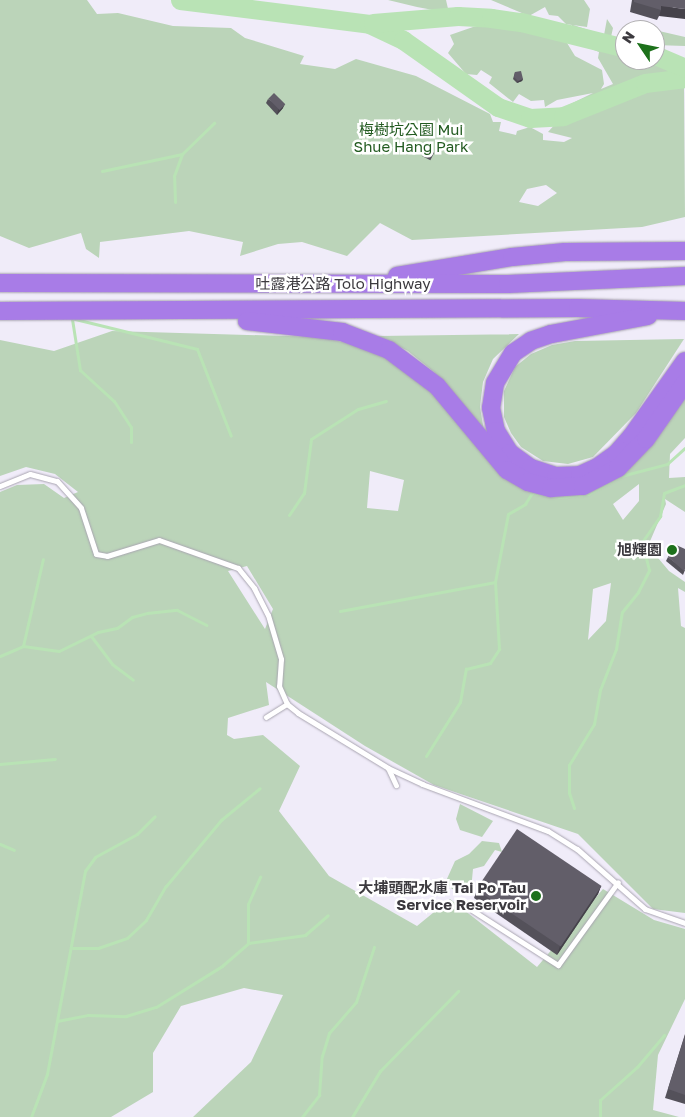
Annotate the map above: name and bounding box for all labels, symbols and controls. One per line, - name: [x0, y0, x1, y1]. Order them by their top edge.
- north arrow: [615, 20, 665, 70]
- text: N: [618, 28, 638, 46]
- park label: 梅樹坑公園 Mui Shue Hang Park: [354, 120, 468, 155]
- street label: 吐露港公路 Tolo Highway: [255, 275, 431, 293]
- place label: 旭輝園: [617, 541, 662, 559]
- marker: 旭輝園: [666, 544, 678, 556]
- place label: 大埔頭配水庫 Tai Po Tau Service Reservoir: [358, 878, 526, 913]
- marker: 大埔頭配水庫 Tai Po Tau Service Reservoir: [530, 890, 542, 902]

